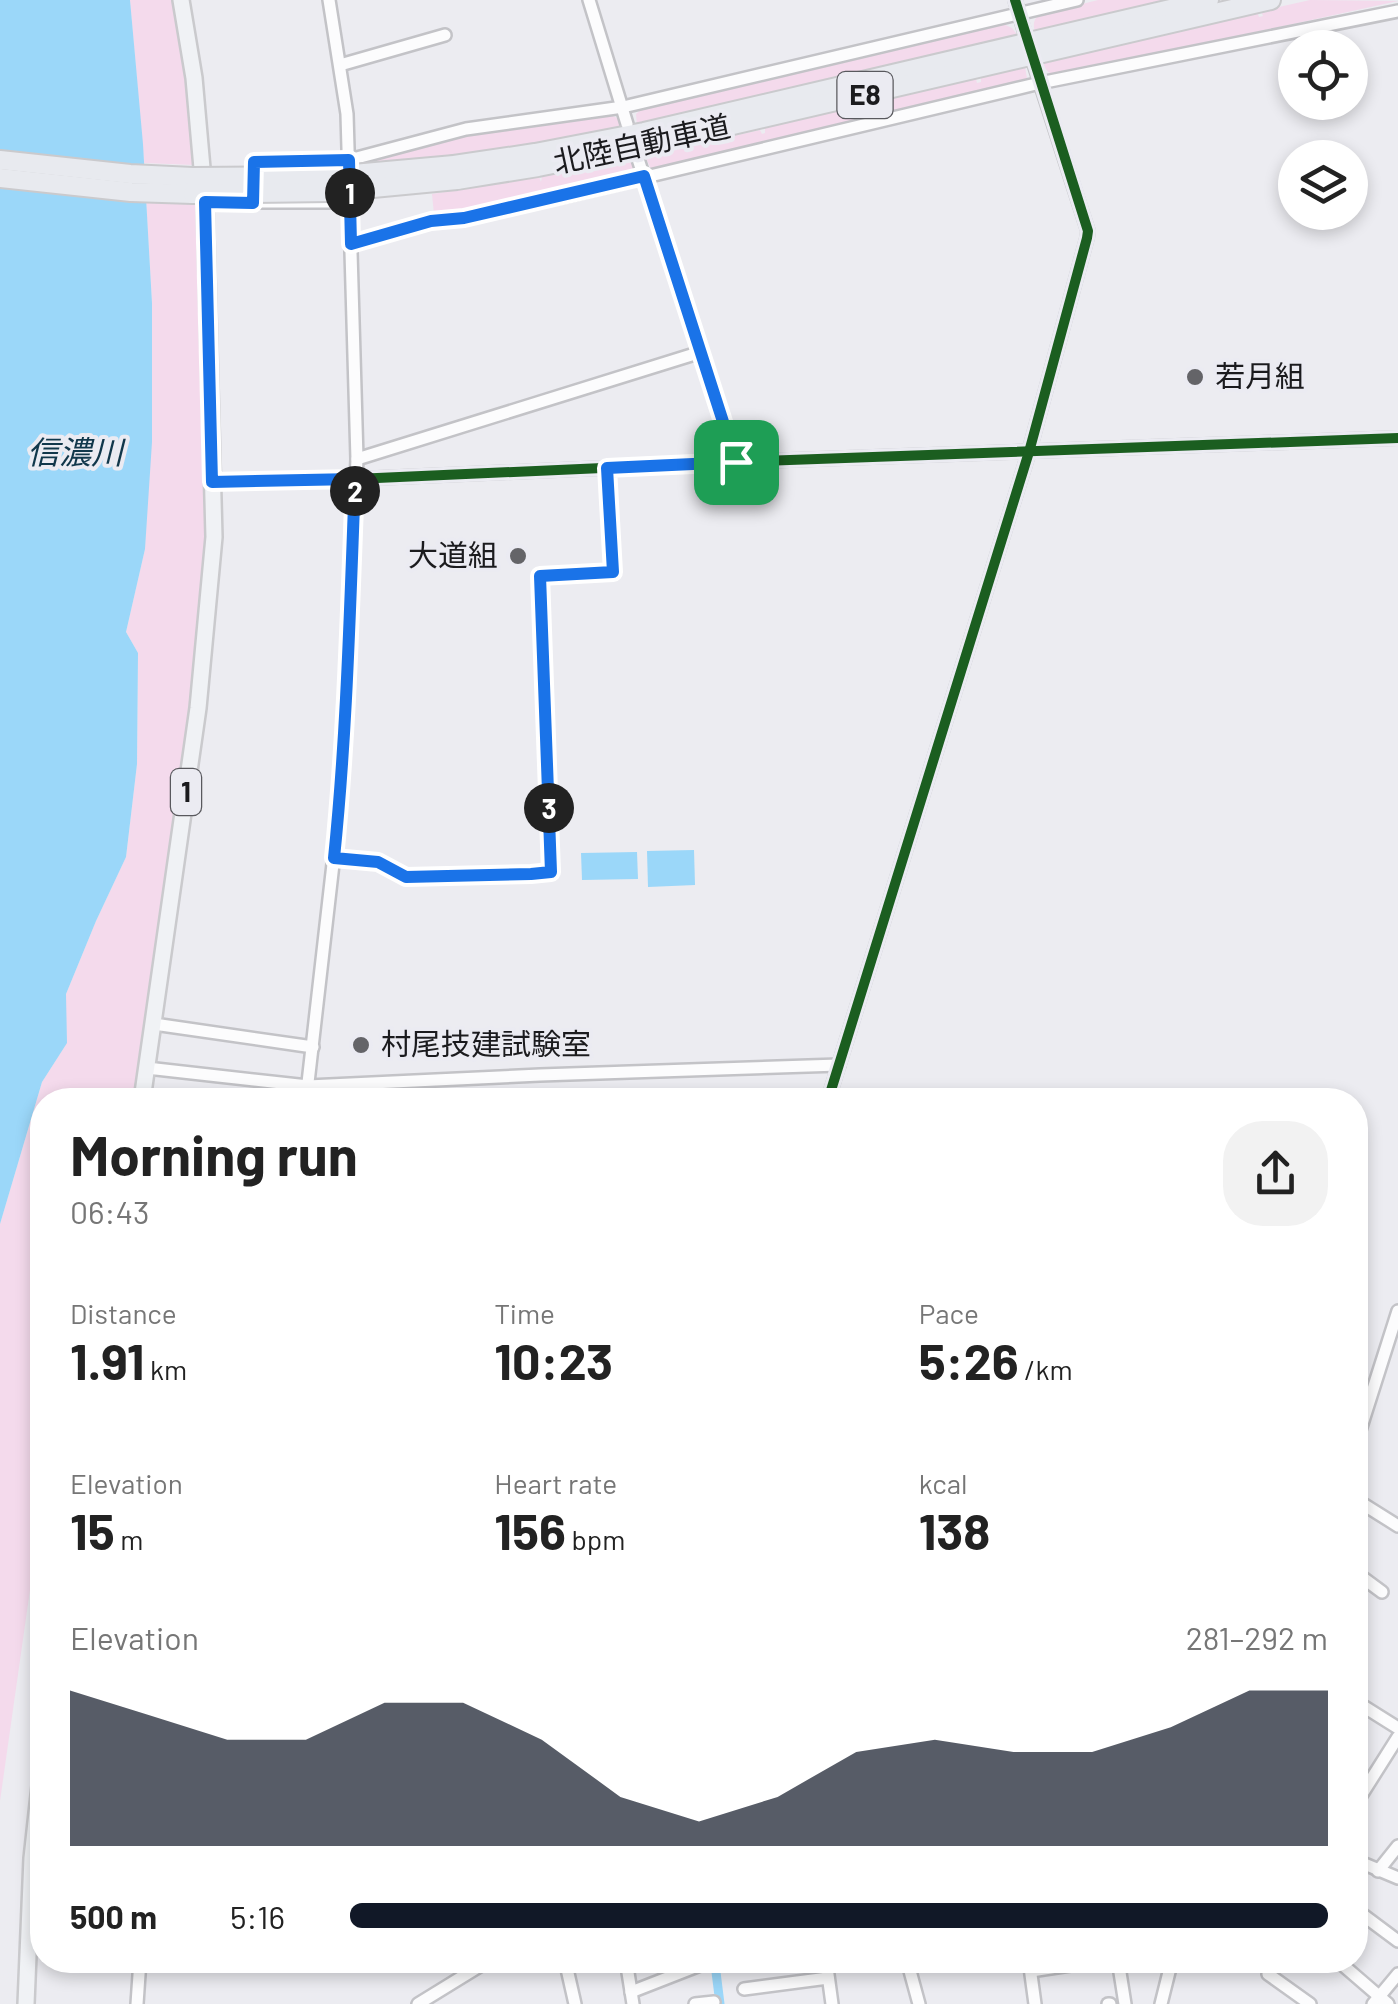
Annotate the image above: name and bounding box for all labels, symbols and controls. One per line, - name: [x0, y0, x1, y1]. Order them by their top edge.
- map controls: [1278, 30, 1368, 230]
- button: locate: [1278, 30, 1368, 120]
- road number: E8: [838, 72, 892, 118]
- street label: 北陸自動車道: [550, 107, 733, 179]
- button: layers: [1278, 140, 1368, 230]
- pin: 1: [325, 168, 375, 218]
- text: 1: [345, 176, 355, 210]
- place label: 若月組: [1215, 357, 1305, 393]
- marker: 若月組: [1184, 366, 1206, 388]
- pin: [694, 420, 779, 505]
- water label: 信濃川: [27, 432, 126, 470]
- icon: arrive: [709, 435, 764, 490]
- pin: 2: [330, 466, 380, 516]
- text: 2: [347, 474, 363, 508]
- place label: 大道組: [408, 536, 498, 572]
- marker: 大道組: [507, 545, 529, 567]
- road number: 1: [171, 769, 201, 815]
- pin: 3: [524, 783, 574, 833]
- text: 3: [541, 791, 557, 825]
- place label: 村尾技建試験室: [381, 1025, 591, 1061]
- marker: 村尾技建試験室: [350, 1034, 372, 1056]
- text: Morning run: [70, 1121, 358, 1187]
- button: share: [1223, 1121, 1328, 1226]
- text: 06:43: [70, 1192, 150, 1230]
- text: Distance: [70, 1296, 177, 1330]
- text: Time: [494, 1296, 555, 1330]
- text: Pace: [919, 1296, 979, 1330]
- text: 1.91: [70, 1330, 144, 1390]
- text: 10:23: [494, 1330, 613, 1390]
- text: 5:26: [919, 1330, 1019, 1390]
- text: km: [144, 1352, 187, 1386]
- text: /km: [1019, 1352, 1073, 1386]
- text: Elevation: [70, 1466, 183, 1500]
- text: Heart rate: [494, 1466, 617, 1500]
- text: kcal: [919, 1466, 967, 1500]
- text: 15: [70, 1500, 115, 1560]
- text: 156: [494, 1500, 566, 1560]
- text: 138: [919, 1500, 990, 1560]
- text: m: [115, 1522, 143, 1556]
- text: bpm: [566, 1522, 625, 1556]
- text: Elevation: [70, 1618, 199, 1656]
- text: 281–292 m: [1186, 1618, 1328, 1656]
- text: 500 m: [70, 1897, 157, 1935]
- text: 5:16: [230, 1897, 285, 1935]

